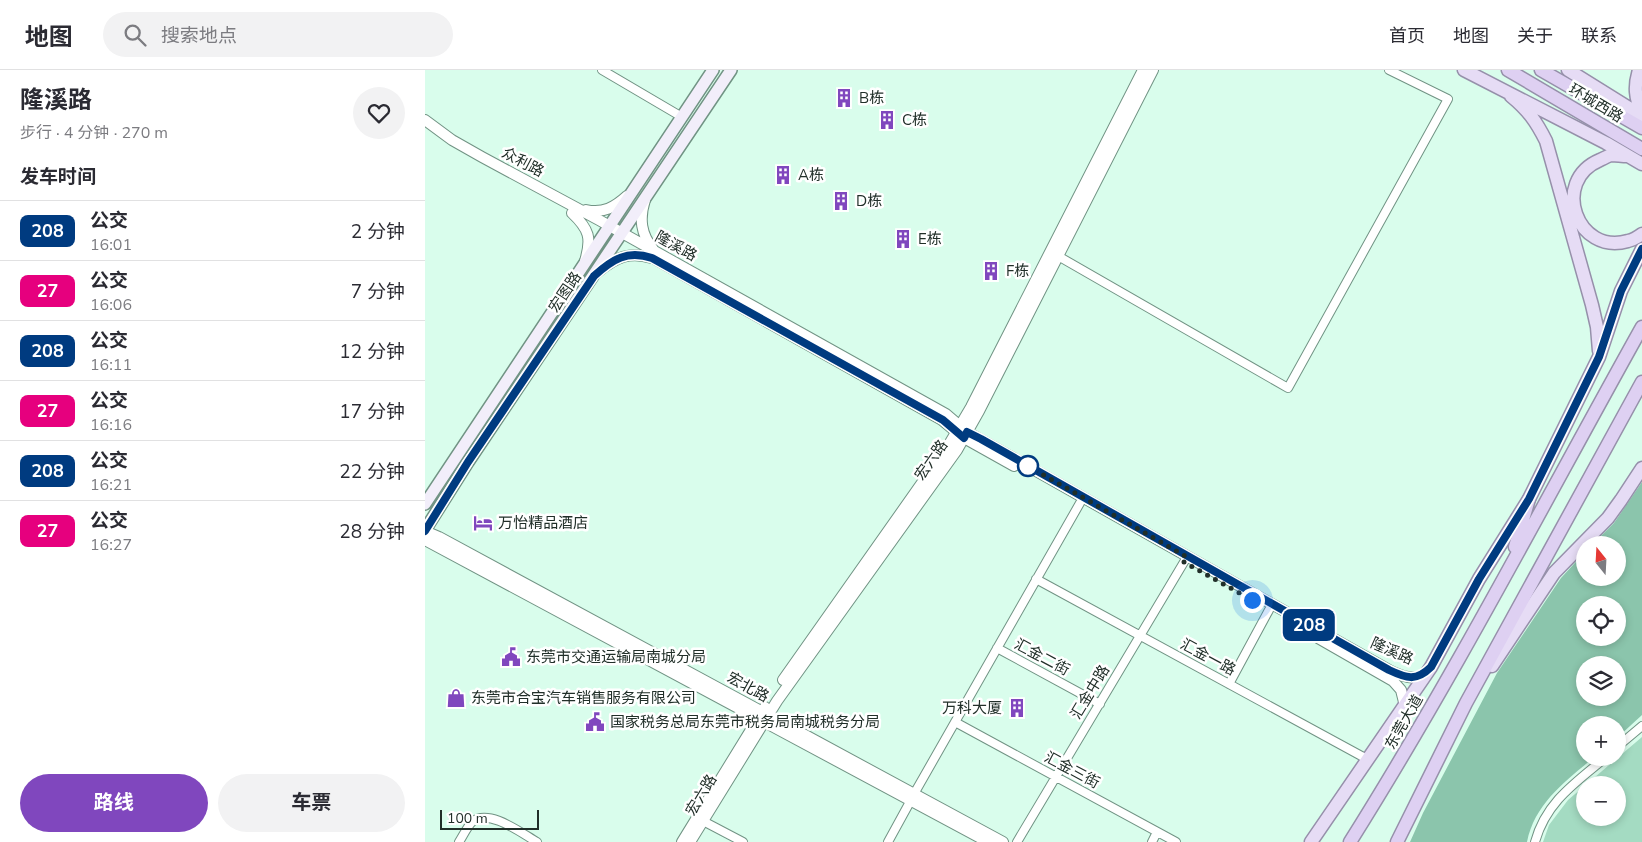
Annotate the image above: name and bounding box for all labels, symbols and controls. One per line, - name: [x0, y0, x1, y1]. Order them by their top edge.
- search box: [103, 12, 453, 57]
- text: 地图: [25, 21, 73, 53]
- icon: search: [121, 21, 149, 49]
- text: 搜索地点: [161, 23, 237, 49]
- text: 首页: [1389, 24, 1425, 48]
- text: 地图: [1453, 24, 1489, 48]
- text: 关于: [1517, 24, 1553, 48]
- text: 联系: [1581, 24, 1617, 48]
- street label: 环城西路: [1565, 79, 1627, 127]
- text: 隆溪路: [20, 84, 92, 116]
- button: heart: [353, 87, 405, 139]
- building icon: B栋: [833, 87, 855, 109]
- place label: B栋: [859, 88, 884, 108]
- building icon: C栋: [876, 109, 898, 131]
- place label: C栋: [902, 110, 927, 130]
- text: 步行 · 4 分钟 · 270 m: [20, 122, 168, 144]
- street label: 众利路: [498, 143, 548, 181]
- text: 发车时间: [20, 164, 96, 190]
- building icon: A栋: [772, 164, 794, 186]
- place label: A栋: [798, 165, 824, 185]
- building icon: D栋: [830, 190, 852, 212]
- place label: D栋: [856, 191, 882, 211]
- text: 公交: [90, 208, 128, 234]
- text: 208: [31, 219, 64, 243]
- text: 2 分钟: [351, 219, 405, 245]
- street label: 隆溪路: [651, 226, 701, 266]
- building icon: E栋: [892, 228, 914, 250]
- place label: E栋: [918, 229, 942, 249]
- text: 16:01: [90, 234, 132, 256]
- building icon: F栋: [980, 260, 1002, 282]
- place label: F栋: [1006, 261, 1029, 281]
- text: 公交: [90, 268, 128, 294]
- street label: 宏图路: [544, 268, 586, 316]
- text: 27: [37, 279, 58, 303]
- text: 7 分钟: [351, 279, 405, 305]
- text: 16:06: [90, 294, 132, 316]
- text: 公交: [90, 328, 128, 354]
- text: 208: [31, 339, 64, 363]
- text: 12 分钟: [339, 339, 405, 365]
- text: 16:11: [90, 354, 132, 376]
- text: 公交: [90, 388, 128, 414]
- text: 27: [37, 399, 58, 423]
- text: 17 分钟: [339, 399, 405, 425]
- text: 16:16: [90, 414, 132, 436]
- street label: 宏六路: [910, 436, 952, 484]
- text: 公交: [90, 448, 128, 474]
- unlabelled marker: [1017, 455, 1039, 477]
- text: 208: [31, 459, 64, 483]
- text: 22 分钟: [339, 459, 405, 485]
- text: 16:21: [90, 474, 132, 496]
- text: 公交: [90, 508, 128, 534]
- hotel icon: 万怡精品酒店: [472, 512, 494, 534]
- place label: 万怡精品酒店: [498, 513, 588, 533]
- text: 27: [37, 519, 58, 543]
- text: 28 分钟: [339, 519, 405, 545]
- text: 16:27: [90, 534, 132, 556]
- north arrow: [1576, 536, 1626, 586]
- map controls: [1576, 536, 1626, 826]
- your location: [1240, 588, 1265, 613]
- button: locate: [1576, 596, 1626, 646]
- line badge: 208: [1280, 609, 1338, 641]
- text: 208: [1293, 613, 1325, 637]
- street label: 隆溪路: [1367, 633, 1417, 669]
- street label: 汇金二街: [1011, 634, 1073, 680]
- street label: 汇金一路: [1177, 634, 1239, 680]
- public building icon: 东莞市交通运输局南城分局: [500, 646, 522, 668]
- place label: 东莞市交通运输局南城分局: [526, 647, 706, 667]
- button: layers: [1576, 656, 1626, 706]
- street label: 汇金中路: [1066, 661, 1114, 723]
- street label: 宏北路: [723, 667, 773, 707]
- shop icon: 东莞市合宝汽车销售服务有限公司: [445, 687, 467, 709]
- place label: 东莞市合宝汽车销售服务有限公司: [471, 688, 696, 708]
- street label: 东莞大道: [1380, 691, 1428, 753]
- building icon: 万科大厦: [1006, 697, 1028, 719]
- place label: 万科大厦: [942, 698, 1002, 718]
- public building icon: 国家税务总局东莞市税务局南城税务分局: [584, 711, 606, 733]
- place label: 国家税务总局东莞市税务局南城税务分局: [610, 712, 880, 732]
- button: +: [1576, 716, 1626, 766]
- street label: 汇金三街: [1041, 747, 1103, 793]
- street label: 宏六路: [681, 771, 721, 819]
- button: 路线: [20, 774, 208, 832]
- button: 车票: [218, 774, 405, 832]
- button: −: [1576, 776, 1626, 826]
- scale bar: [440, 807, 539, 830]
- text: 100 m: [447, 809, 488, 828]

